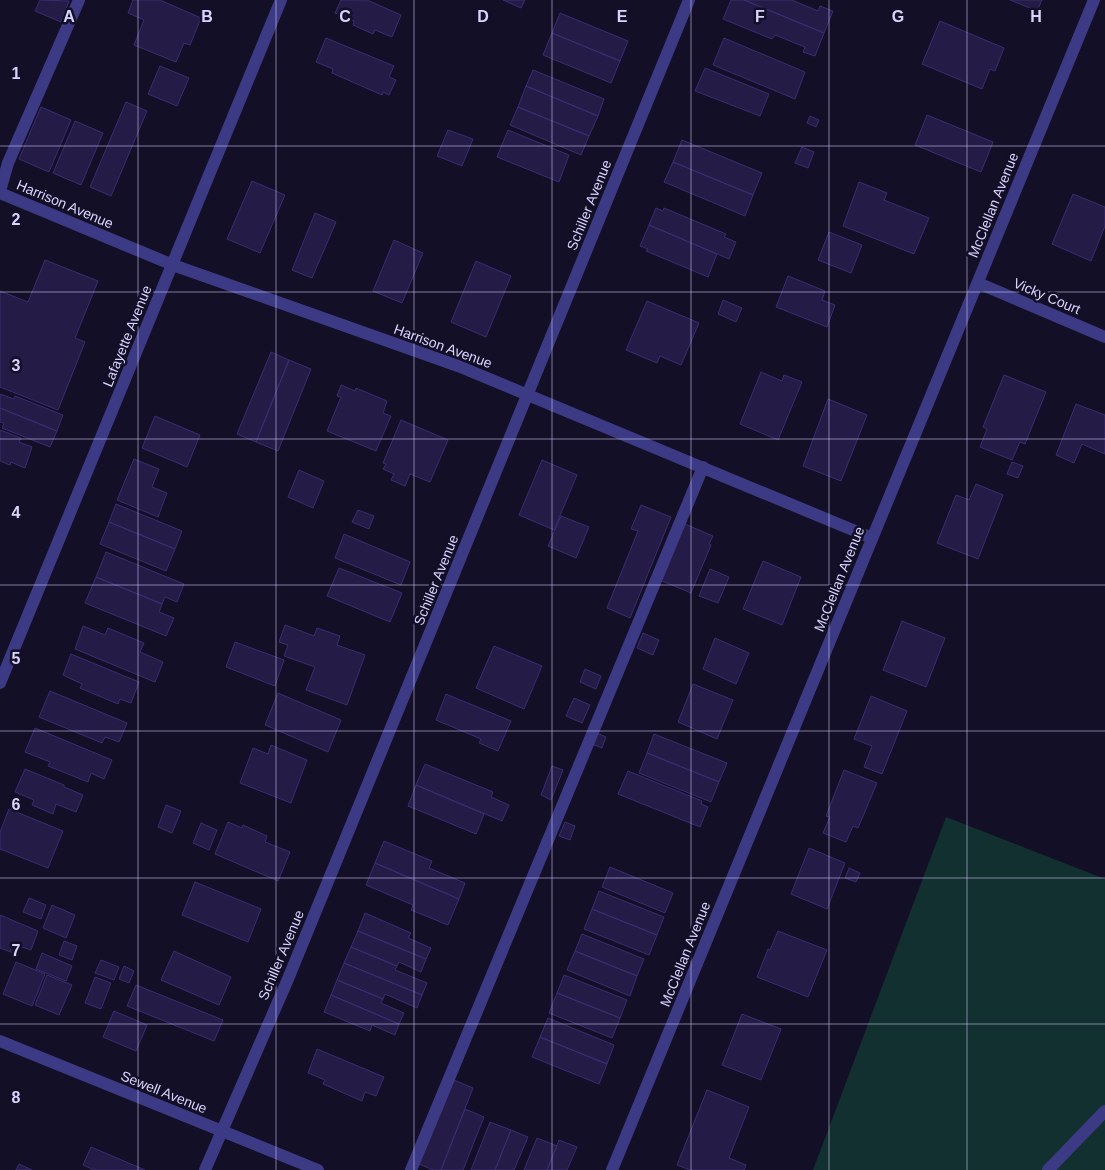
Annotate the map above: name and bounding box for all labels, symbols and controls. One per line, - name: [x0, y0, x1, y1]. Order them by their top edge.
- text: A: [63, 8, 75, 25]
- text: B: [201, 8, 213, 25]
- text: C: [339, 8, 351, 25]
- text: D: [477, 8, 489, 25]
- text: E: [617, 8, 628, 25]
- text: F: [755, 8, 765, 25]
- text: G: [892, 8, 904, 25]
- text: H: [1030, 8, 1042, 25]
- text: 1: [12, 65, 21, 82]
- street label: McClellan Avenue: [965, 150, 1021, 260]
- street label: Schiller Avenue: [564, 157, 615, 253]
- street label: Harrison Avenue: [14, 176, 116, 232]
- text: 2: [12, 211, 21, 228]
- street label: Vicky Court: [1011, 275, 1083, 317]
- street label: Lafayette Avenue: [99, 283, 155, 389]
- street label: Harrison Avenue: [392, 321, 494, 371]
- text: 3: [12, 357, 21, 374]
- text: 4: [12, 504, 21, 521]
- street label: McClellan Avenue: [811, 524, 867, 634]
- street label: Schiller Avenue: [411, 532, 462, 628]
- text: 5: [12, 650, 21, 667]
- text: 6: [12, 796, 21, 813]
- street label: McClellan Avenue: [657, 899, 713, 1009]
- street label: Schiller Avenue: [255, 907, 307, 1002]
- text: 7: [12, 942, 21, 959]
- street label: Sewell Avenue: [119, 1067, 210, 1117]
- text: 8: [12, 1089, 21, 1106]

